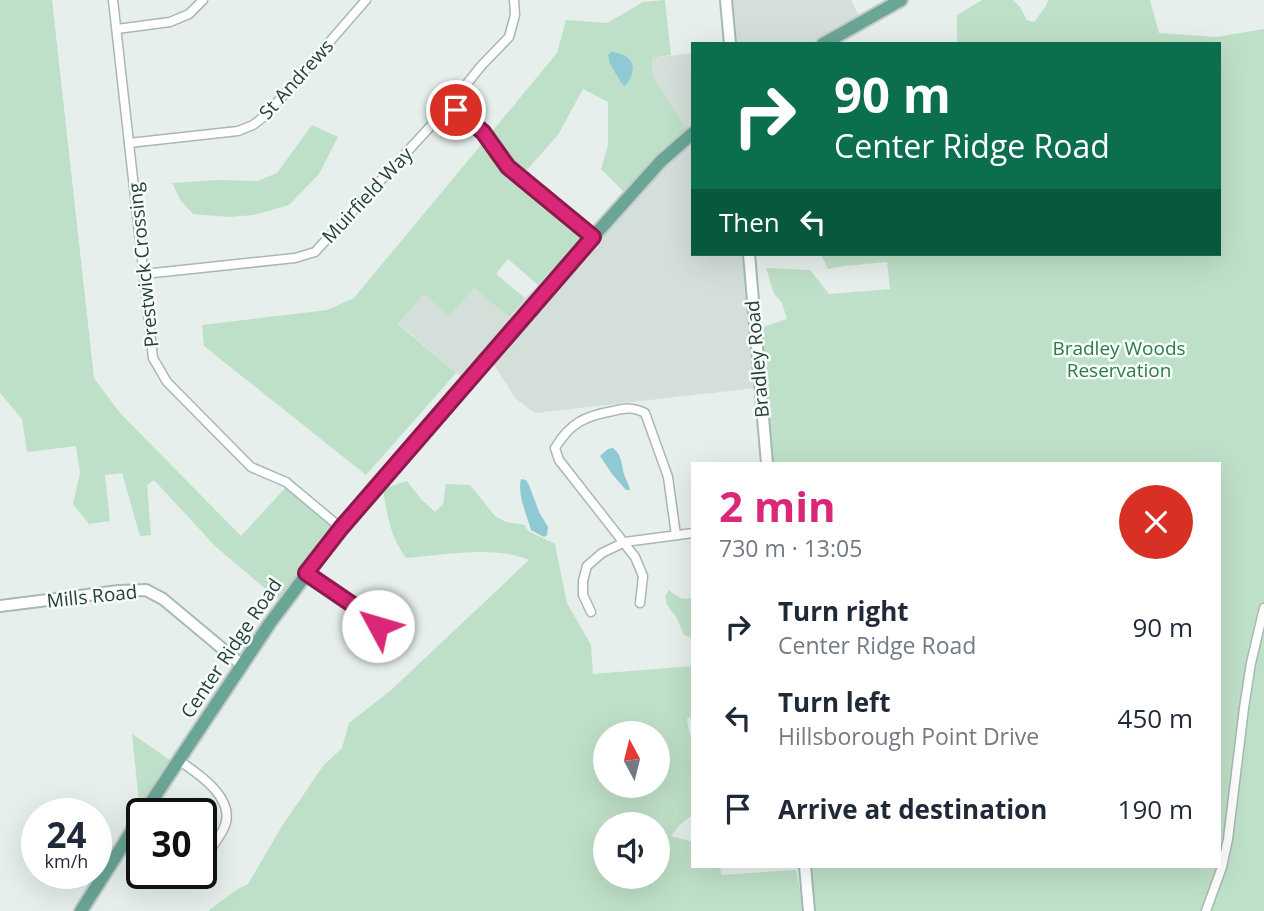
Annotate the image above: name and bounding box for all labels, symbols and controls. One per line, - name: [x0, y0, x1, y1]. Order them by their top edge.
- street label: St Andrews: [253, 33, 339, 125]
- text: 90 m: [834, 61, 951, 127]
- icon: right: [719, 70, 810, 161]
- pin: [426, 80, 486, 140]
- icon: arrive: [437, 91, 475, 129]
- text: Center Ridge Road: [834, 124, 1110, 167]
- street label: Muirfield Way: [316, 141, 418, 249]
- street label: Prestwick Crossing: [121, 181, 165, 349]
- icon: left: [794, 203, 832, 241]
- text: Then: [719, 204, 780, 240]
- street label: Bradley Road: [739, 299, 775, 419]
- park label: Bradley Woods Reservation: [1052, 335, 1186, 383]
- text: 2 min: [719, 477, 836, 534]
- button: close: [1119, 485, 1193, 559]
- text: 730 m · 13:05: [719, 532, 862, 564]
- street label: Center Ridge Road: [174, 573, 288, 723]
- street label: Mills Road: [45, 578, 139, 614]
- position arrow: [341, 589, 415, 663]
- text: Turn right: [778, 593, 909, 629]
- icon: right: [719, 608, 757, 646]
- text: 90 m: [1132, 609, 1193, 645]
- text: Center Ridge Road: [778, 629, 976, 661]
- text: Turn left: [778, 684, 890, 720]
- icon: left: [719, 699, 757, 737]
- text: 450 m: [1118, 700, 1193, 736]
- text: Hillsborough Point Drive: [778, 720, 1039, 752]
- north arrow: [593, 721, 670, 798]
- map controls: [593, 721, 670, 889]
- icon: arrive: [719, 790, 757, 828]
- text: Arrive at destination: [778, 791, 1047, 827]
- text: 190 m: [1118, 791, 1193, 827]
- speed limit sign: 30: [126, 798, 217, 889]
- text: 24: [46, 811, 87, 858]
- button: sound: [593, 812, 670, 889]
- text: km/h: [45, 849, 88, 873]

